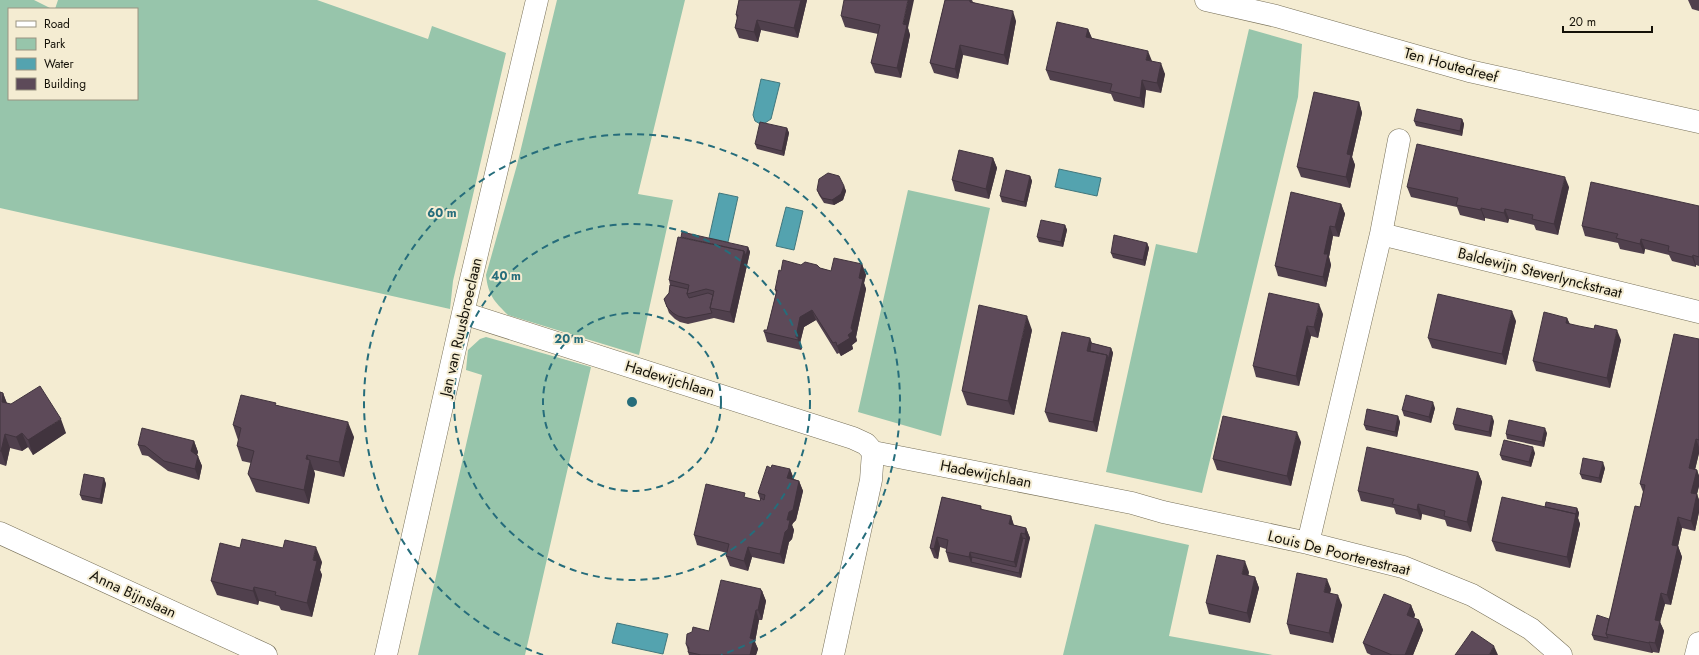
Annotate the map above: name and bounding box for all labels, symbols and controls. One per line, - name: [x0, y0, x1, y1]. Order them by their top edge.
- legend: [8, 8, 138, 100]
- scale bar: [1563, 8, 1652, 34]
- text: 20 m: [1569, 13, 1596, 31]
- text: Road: [44, 15, 70, 33]
- text: Park: [44, 35, 66, 53]
- street label: Ten Houtedreef: [1401, 42, 1501, 88]
- text: Water: [44, 55, 75, 73]
- text: Building: [44, 75, 86, 93]
- text: 60 m: [427, 204, 457, 222]
- street label: Baldewijn Steverlynckstraat: [1456, 242, 1625, 304]
- street label: Jan van Ruusbroeclaan: [434, 255, 488, 401]
- text: 40 m: [491, 267, 521, 285]
- text: 20 m: [554, 330, 584, 348]
- street label: Hadewijchlaan: [622, 355, 718, 403]
- centre of rings: [625, 395, 639, 409]
- street label: Hadewijchlaan: [938, 454, 1034, 494]
- street label: Louis De Poorterestraat: [1266, 525, 1413, 581]
- street label: Anna Bijnslaan: [86, 564, 180, 624]

